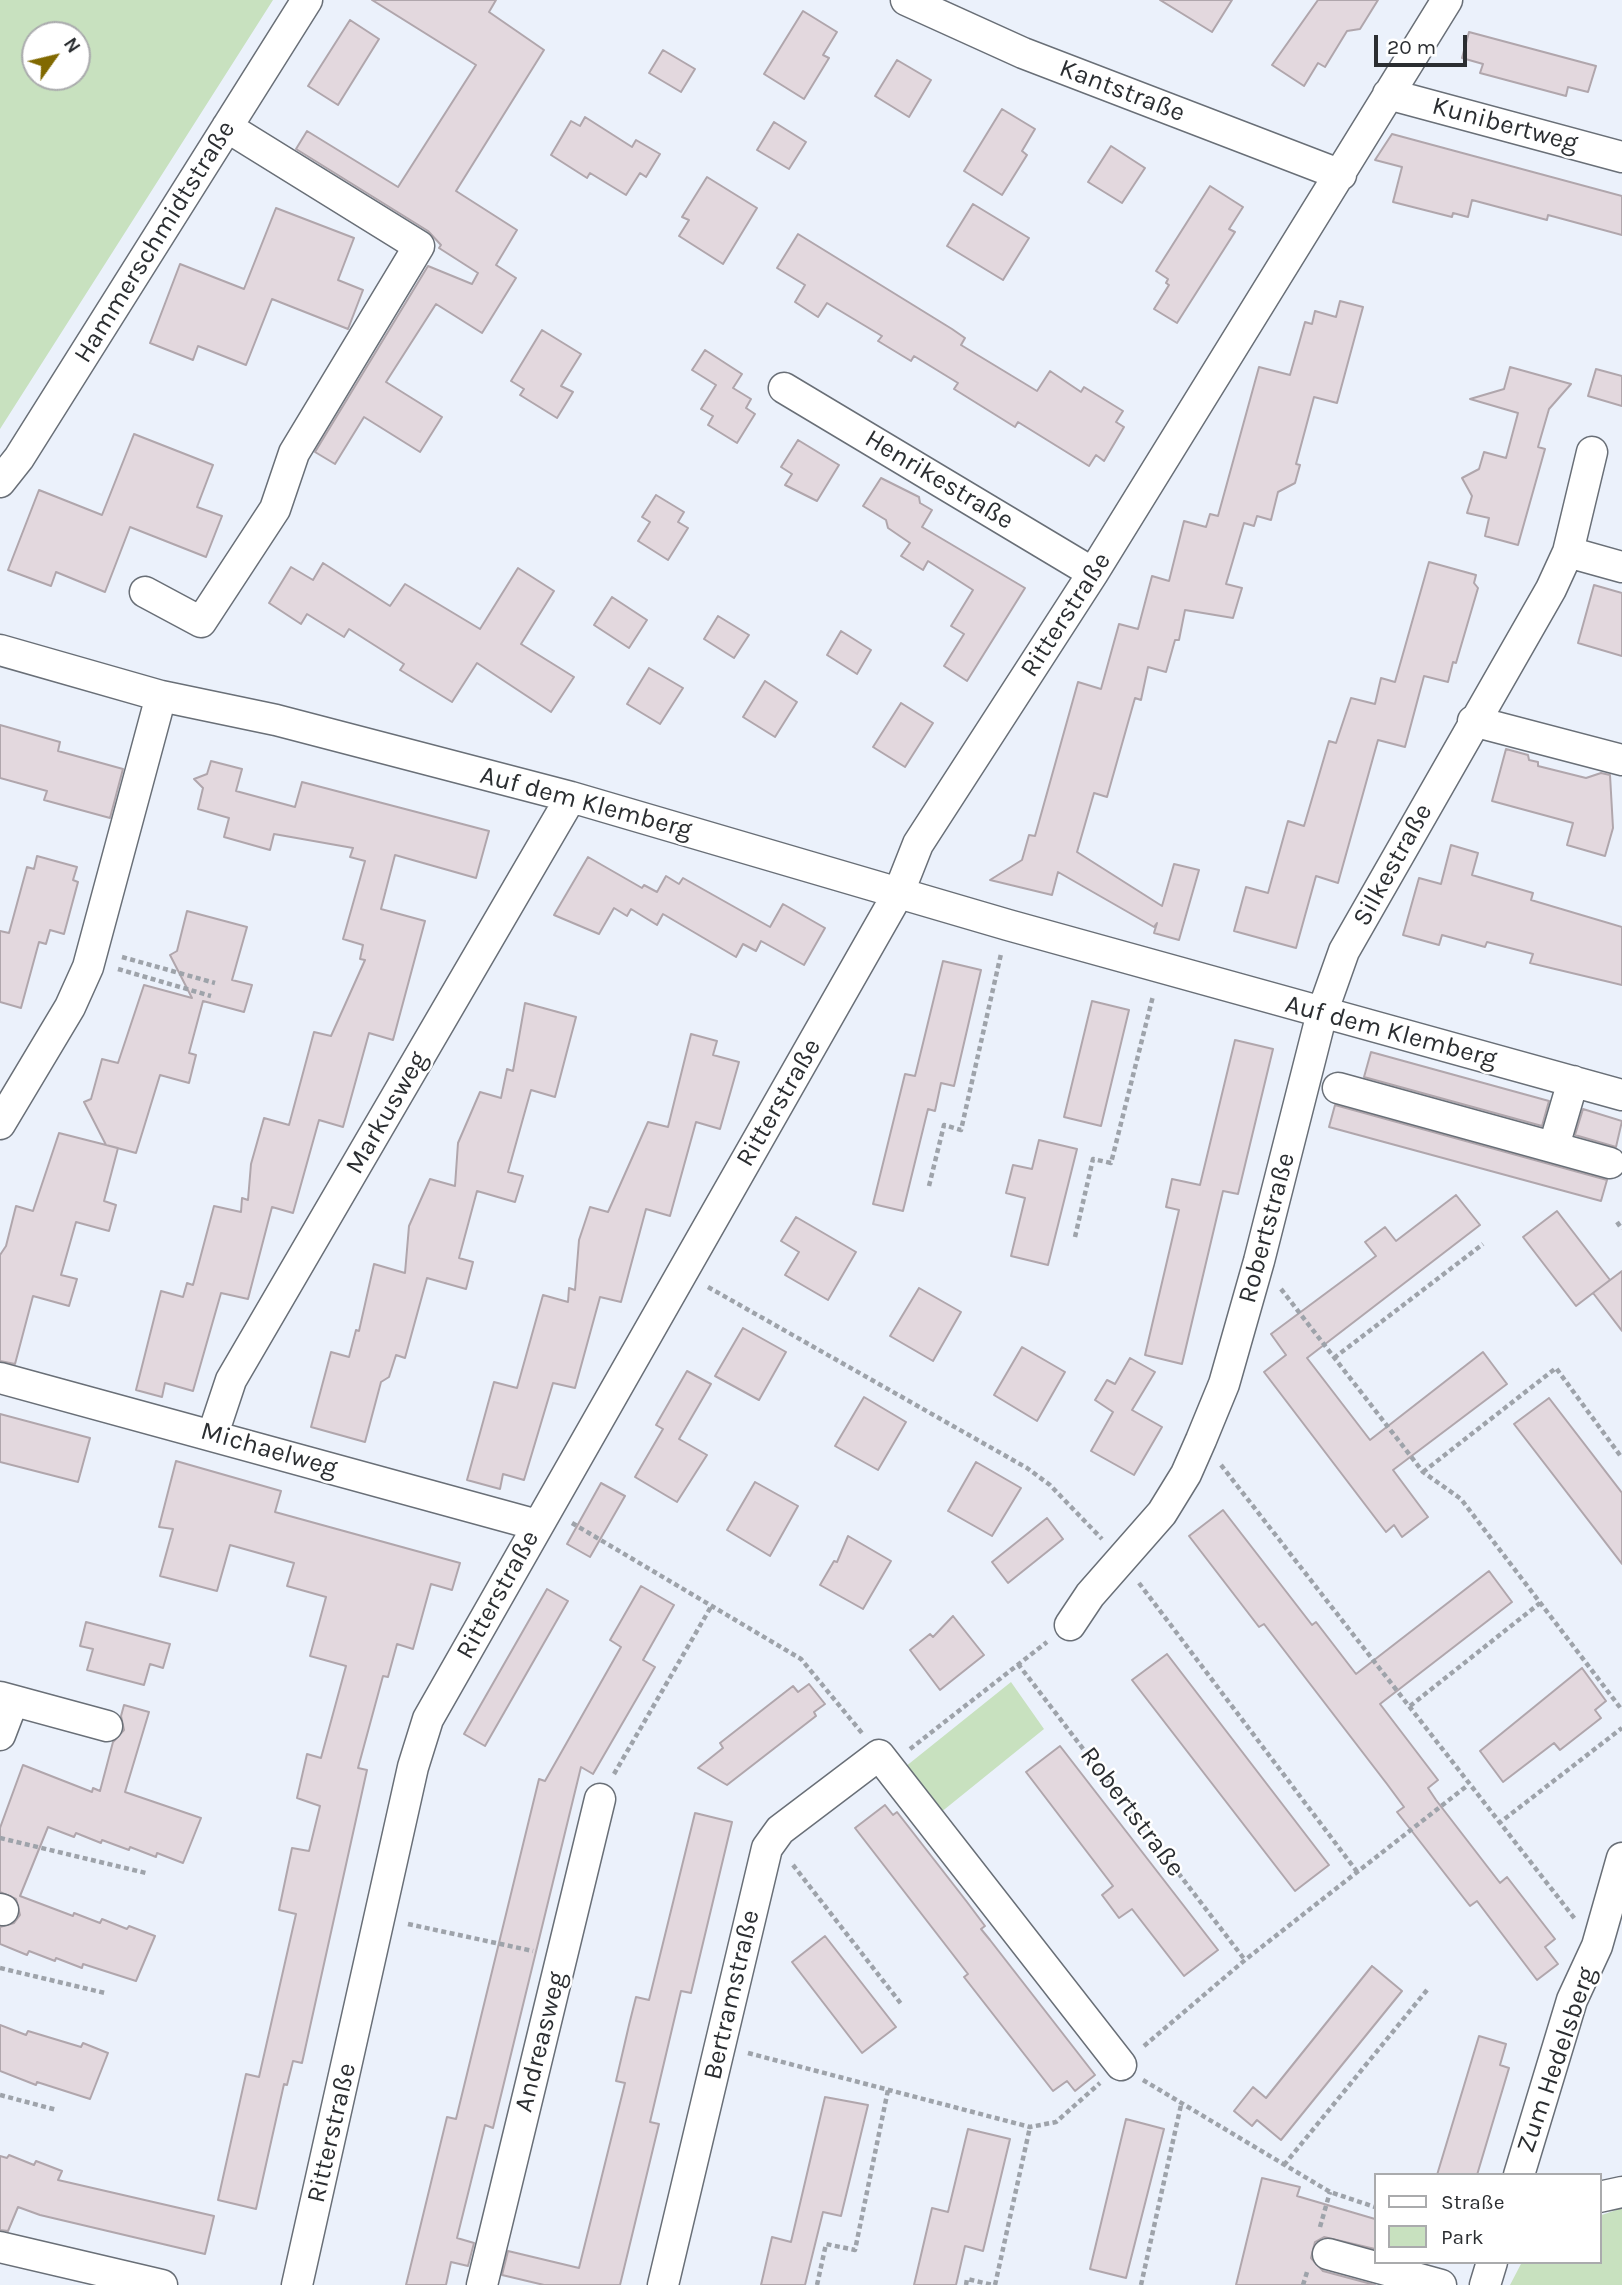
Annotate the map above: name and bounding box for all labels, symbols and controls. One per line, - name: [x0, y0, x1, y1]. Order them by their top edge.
- north arrow: [21, 21, 91, 91]
- scale bar: [1377, 21, 1470, 65]
- text: N: [59, 34, 85, 57]
- text: 20 m: [1387, 35, 1436, 59]
- street label: Kantstraße: [1055, 53, 1189, 129]
- street label: Kunibertweg: [1429, 91, 1581, 159]
- street label: Hammerschmidtstraße: [68, 115, 242, 369]
- street label: Henrikestraße: [859, 423, 1019, 537]
- street label: Ritterstraße: [1014, 547, 1118, 683]
- street label: Auf dem Klemberg: [477, 760, 695, 846]
- street label: Silkestraße: [1347, 798, 1439, 932]
- street label: Auf dem Klemberg: [1282, 989, 1500, 1075]
- street label: Ritterstraße: [730, 1034, 828, 1172]
- street label: Markusweg: [339, 1046, 435, 1180]
- street label: Robertstraße: [1232, 1149, 1302, 1307]
- street label: Michaelweg: [197, 1416, 341, 1484]
- street label: Ritterstraße: [450, 1525, 546, 1665]
- street label: Robertstraße: [1073, 1741, 1191, 1883]
- street label: Bertramstraße: [697, 1907, 767, 2083]
- street label: Zum Hedelsberg: [1511, 1963, 1603, 2157]
- street label: Andreasweg: [508, 1969, 574, 2115]
- street label: Ritterstraße: [301, 2060, 363, 2206]
- legend: [1374, 2173, 1601, 2264]
- text: Straße: [1441, 2190, 1504, 2214]
- text: Park: [1441, 2225, 1484, 2249]

